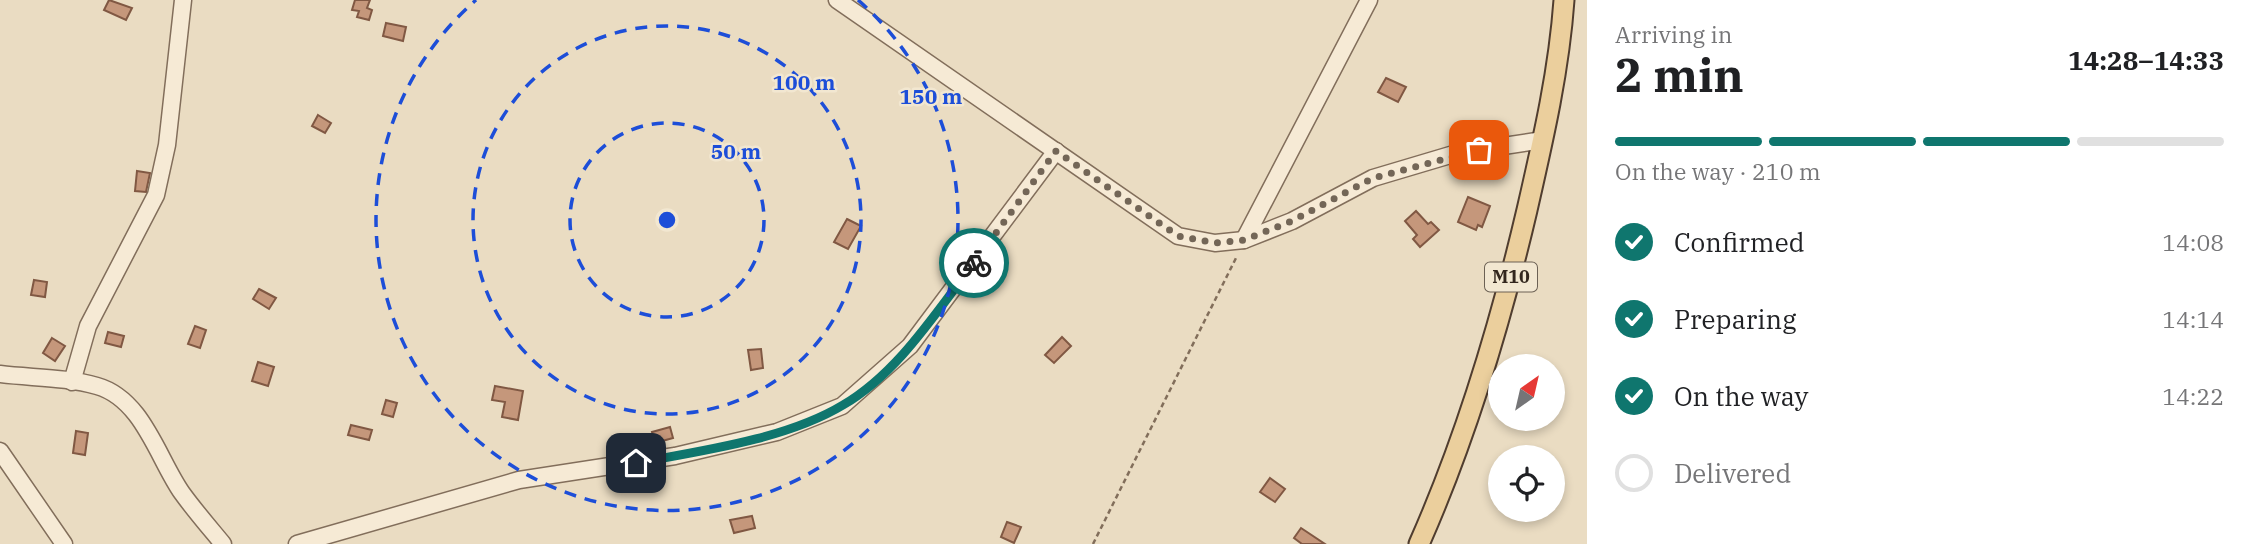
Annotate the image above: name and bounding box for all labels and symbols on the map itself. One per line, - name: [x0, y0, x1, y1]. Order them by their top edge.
- text: 100 m: [772, 68, 836, 96]
- text: 150 m: [899, 82, 963, 110]
- pin: [1449, 120, 1509, 180]
- text: 50 m: [711, 137, 761, 165]
- centre of rings: [655, 208, 679, 232]
- courier: [939, 228, 1009, 298]
- road number: M10: [1485, 262, 1537, 292]
- north arrow: [1488, 354, 1564, 430]
- pin: [606, 433, 666, 493]

